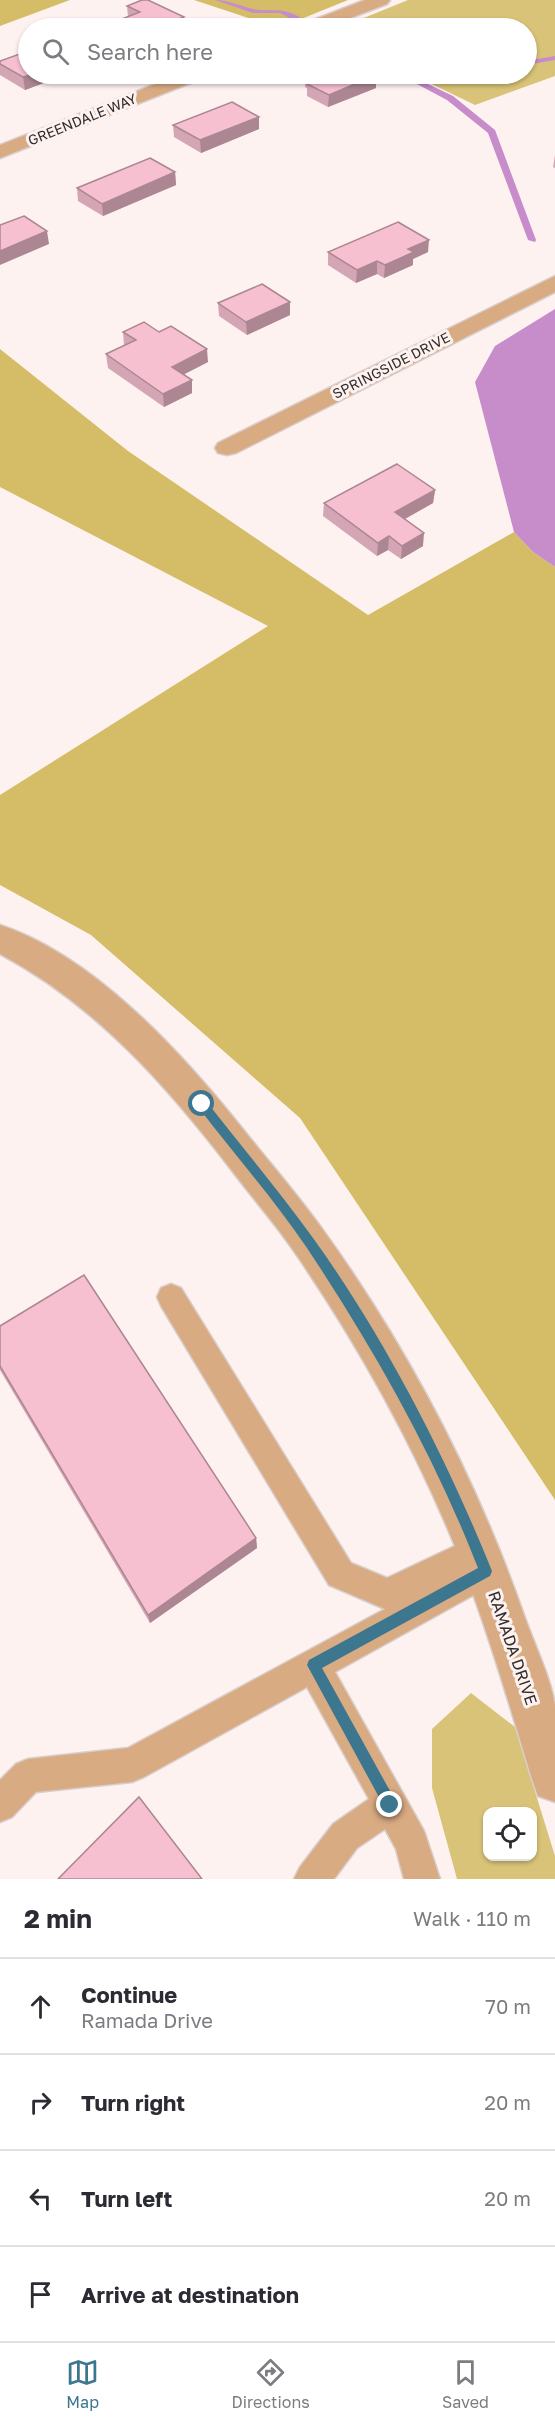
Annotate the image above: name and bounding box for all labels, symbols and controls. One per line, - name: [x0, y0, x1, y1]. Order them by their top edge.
- search box: [18, 18, 537, 84]
- icon: search: [39, 35, 72, 68]
- text: Search here: [87, 38, 213, 65]
- street label: GREENDALE WAY: [25, 89, 139, 149]
- street label: SPRINGSIDE DRIVE: [329, 328, 453, 402]
- route start: [188, 1090, 214, 1116]
- street label: RAMADA DRIVE: [484, 1588, 542, 1708]
- route end: [376, 1791, 402, 1817]
- map controls: [483, 1807, 537, 1861]
- button: locate: [483, 1807, 537, 1861]
- text: 2 min: [24, 1903, 92, 1934]
- text: Walk · 110 m: [413, 1906, 531, 1930]
- text: Continue: [81, 1981, 177, 2008]
- icon: ahead: [24, 1990, 57, 2023]
- text: 70 m: [485, 1994, 531, 2018]
- text: Ramada Drive: [81, 2008, 213, 2032]
- icon: right: [24, 2086, 57, 2119]
- text: Turn right: [81, 2089, 185, 2116]
- text: 20 m: [484, 2090, 531, 2114]
- icon: left: [24, 2182, 57, 2215]
- text: Turn left: [81, 2185, 172, 2212]
- text: 20 m: [484, 2186, 531, 2210]
- icon: arrive: [24, 2278, 57, 2311]
- text: Arrive at destination: [81, 2281, 299, 2308]
- tab: Map: [66, 2356, 99, 2412]
- tab: Directions: [232, 2356, 310, 2412]
- tab: Saved: [442, 2356, 489, 2412]

